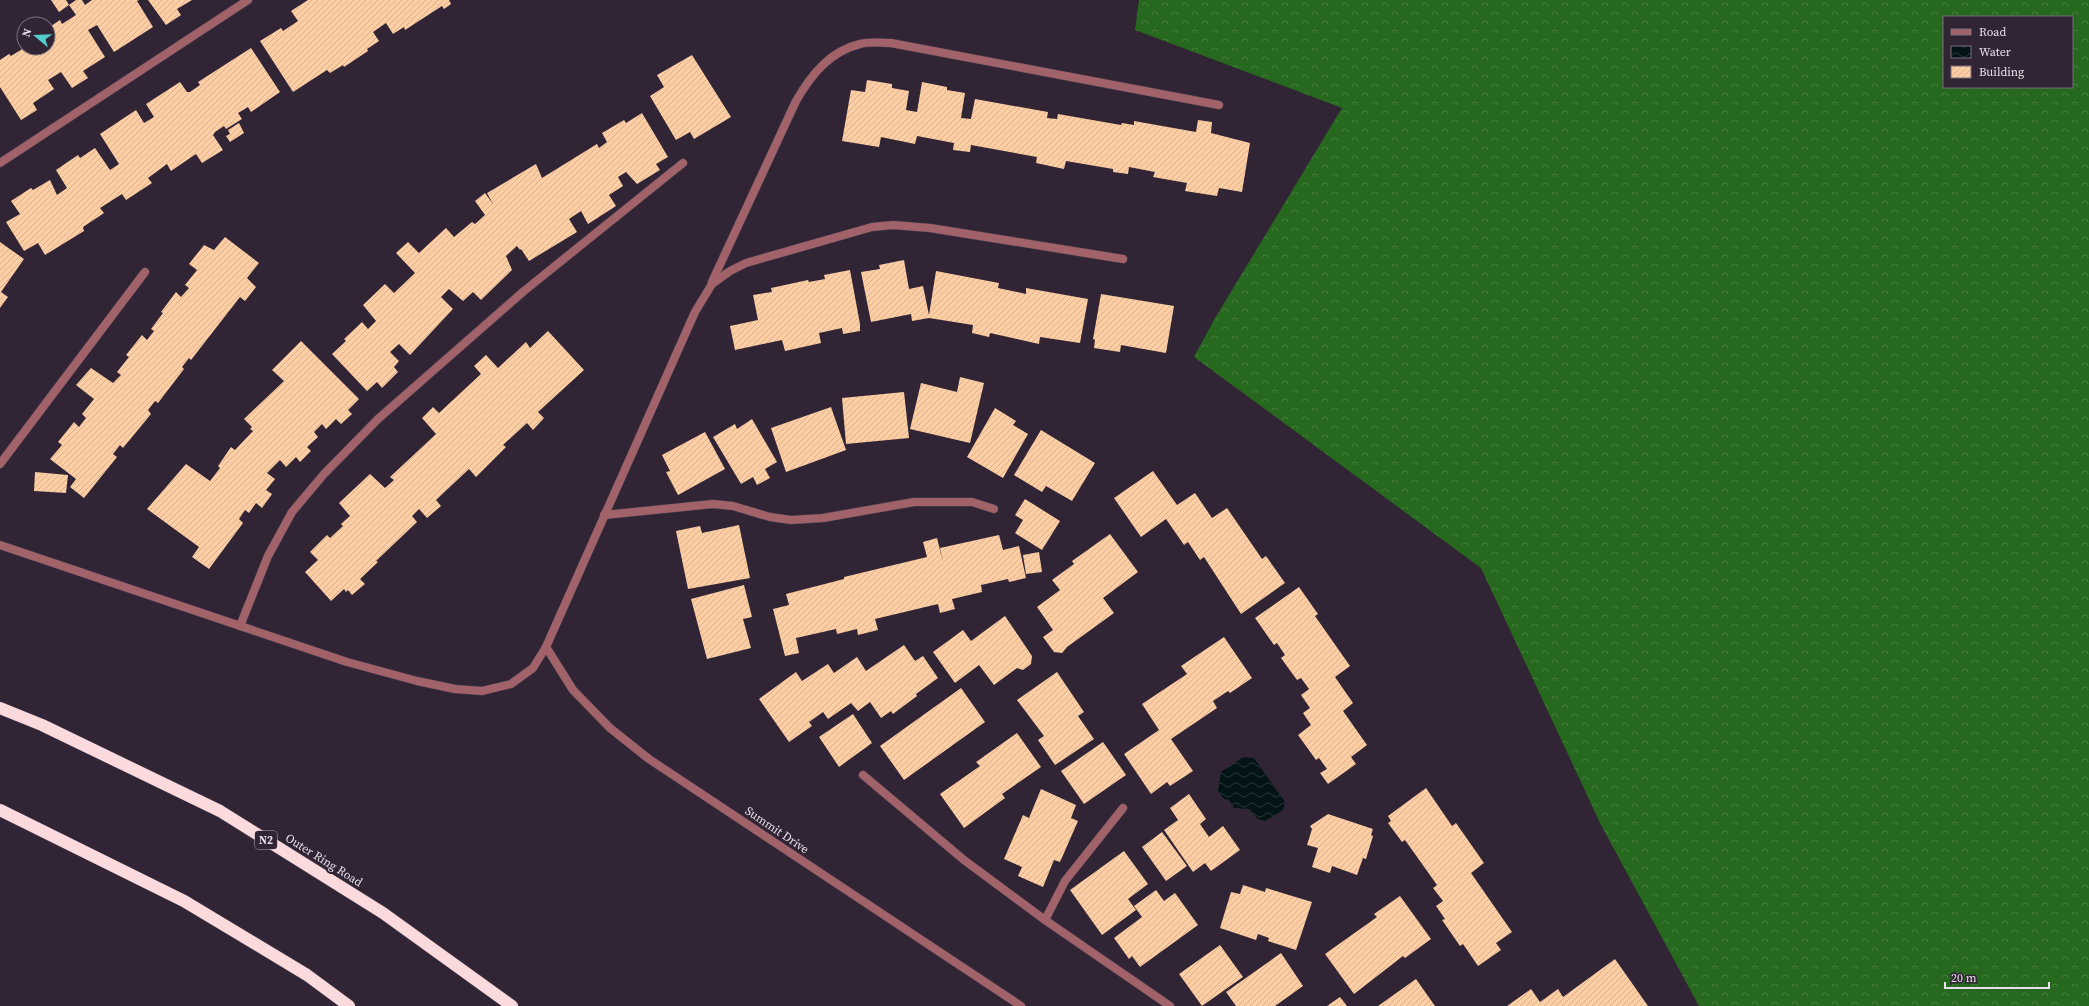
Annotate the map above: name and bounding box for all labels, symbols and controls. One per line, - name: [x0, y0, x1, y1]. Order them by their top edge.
- north arrow: [16, 16, 56, 56]
- legend: [1943, 16, 2073, 88]
- text: Road: [1979, 24, 2006, 40]
- text: N: [19, 27, 35, 39]
- text: Water: [1979, 44, 2011, 60]
- text: Building: [1979, 64, 2024, 80]
- street label: Summit Drive: [742, 803, 812, 857]
- street label: Outer Ring Road: [282, 830, 366, 890]
- road number: N2: [255, 831, 277, 849]
- scale bar: [1945, 964, 2049, 990]
- text: 20 m: [1951, 970, 1977, 986]

